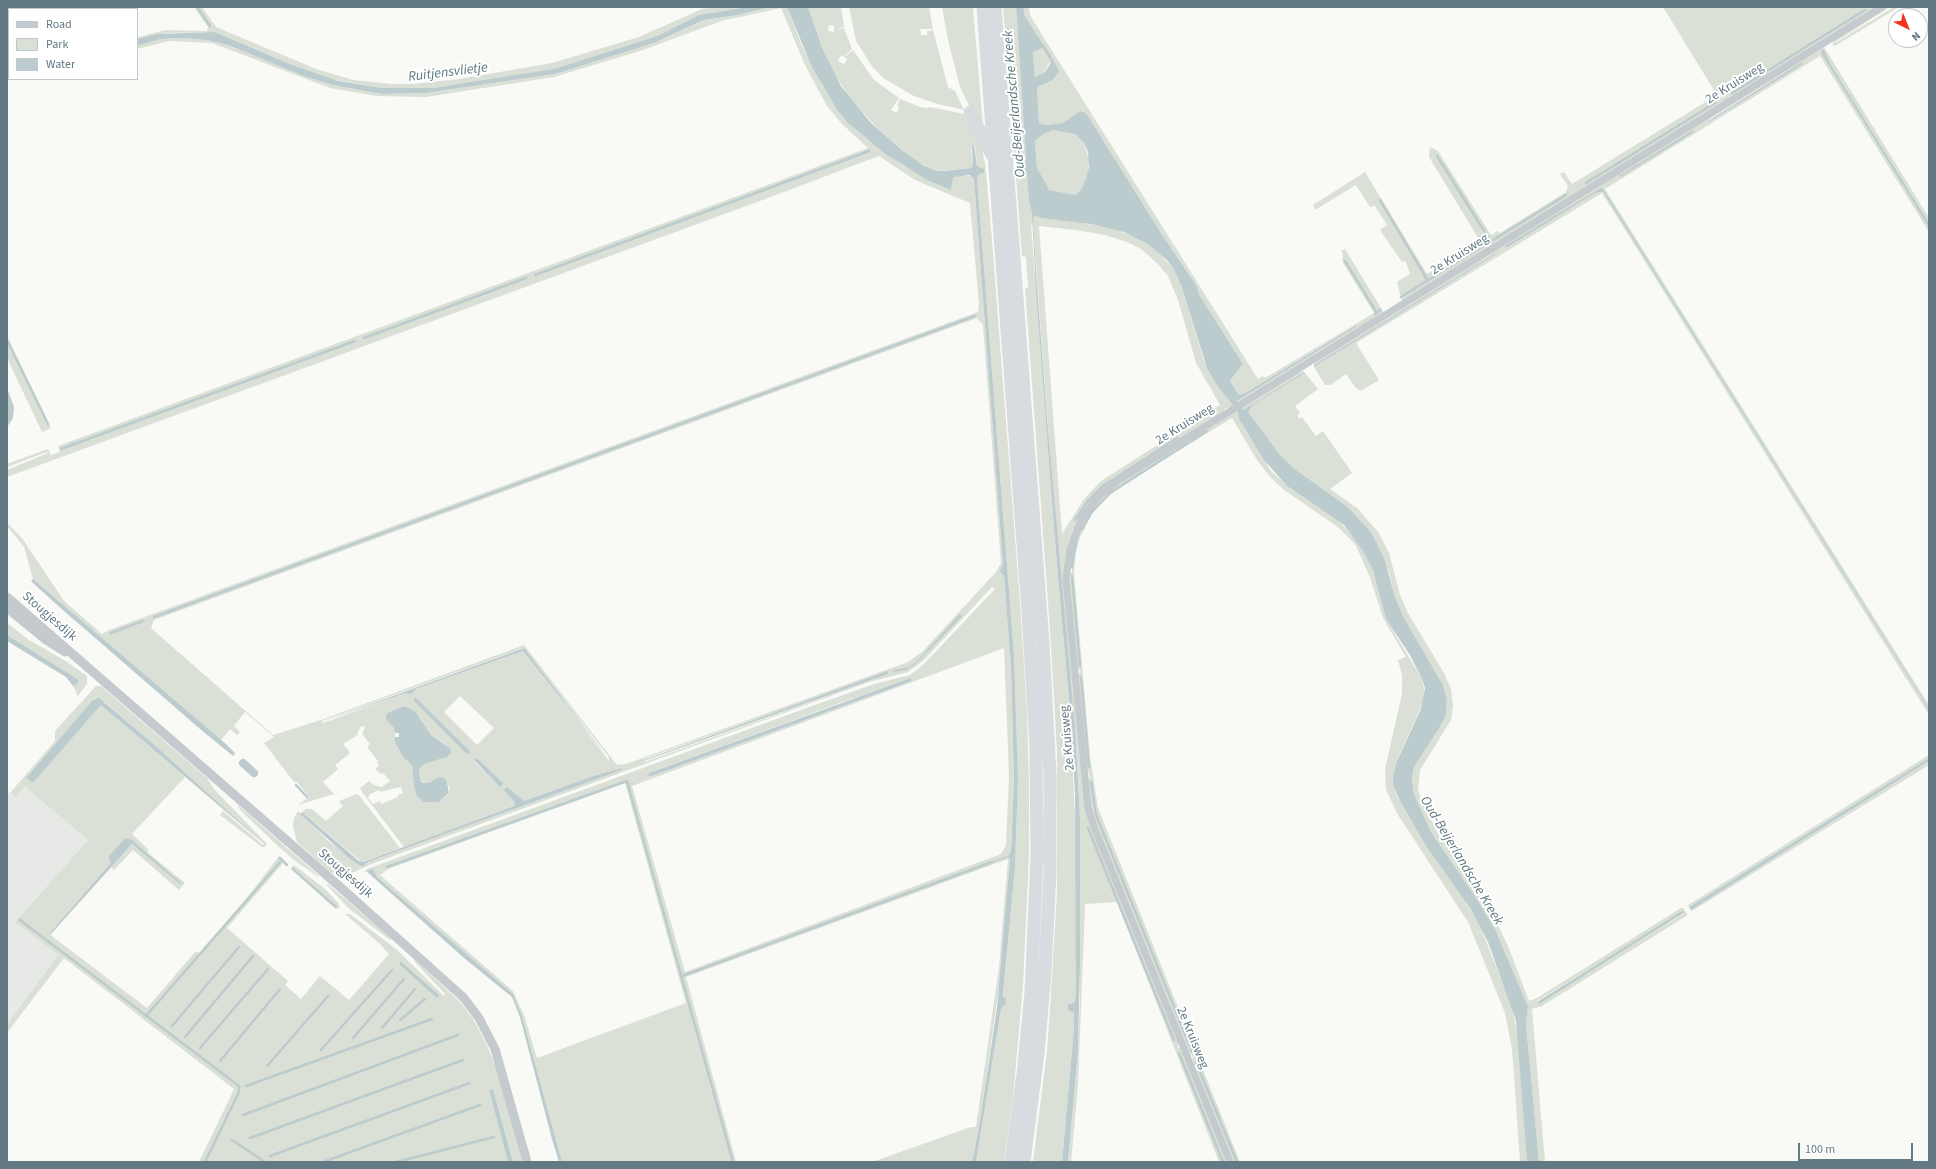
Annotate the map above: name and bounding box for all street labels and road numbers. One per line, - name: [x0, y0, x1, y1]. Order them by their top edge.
- street label: 2e Kruisweg: [1703, 60, 1767, 108]
- street label: 2e Kruisweg: [1428, 231, 1492, 279]
- street label: 2e Kruisweg: [1153, 401, 1217, 449]
- street label: Stougjesdijk: [19, 589, 79, 645]
- street label: 2e Kruisweg: [1057, 705, 1079, 771]
- street label: Stougjesdijk: [315, 846, 375, 902]
- street label: 2e Kruisweg: [1173, 1005, 1211, 1071]

